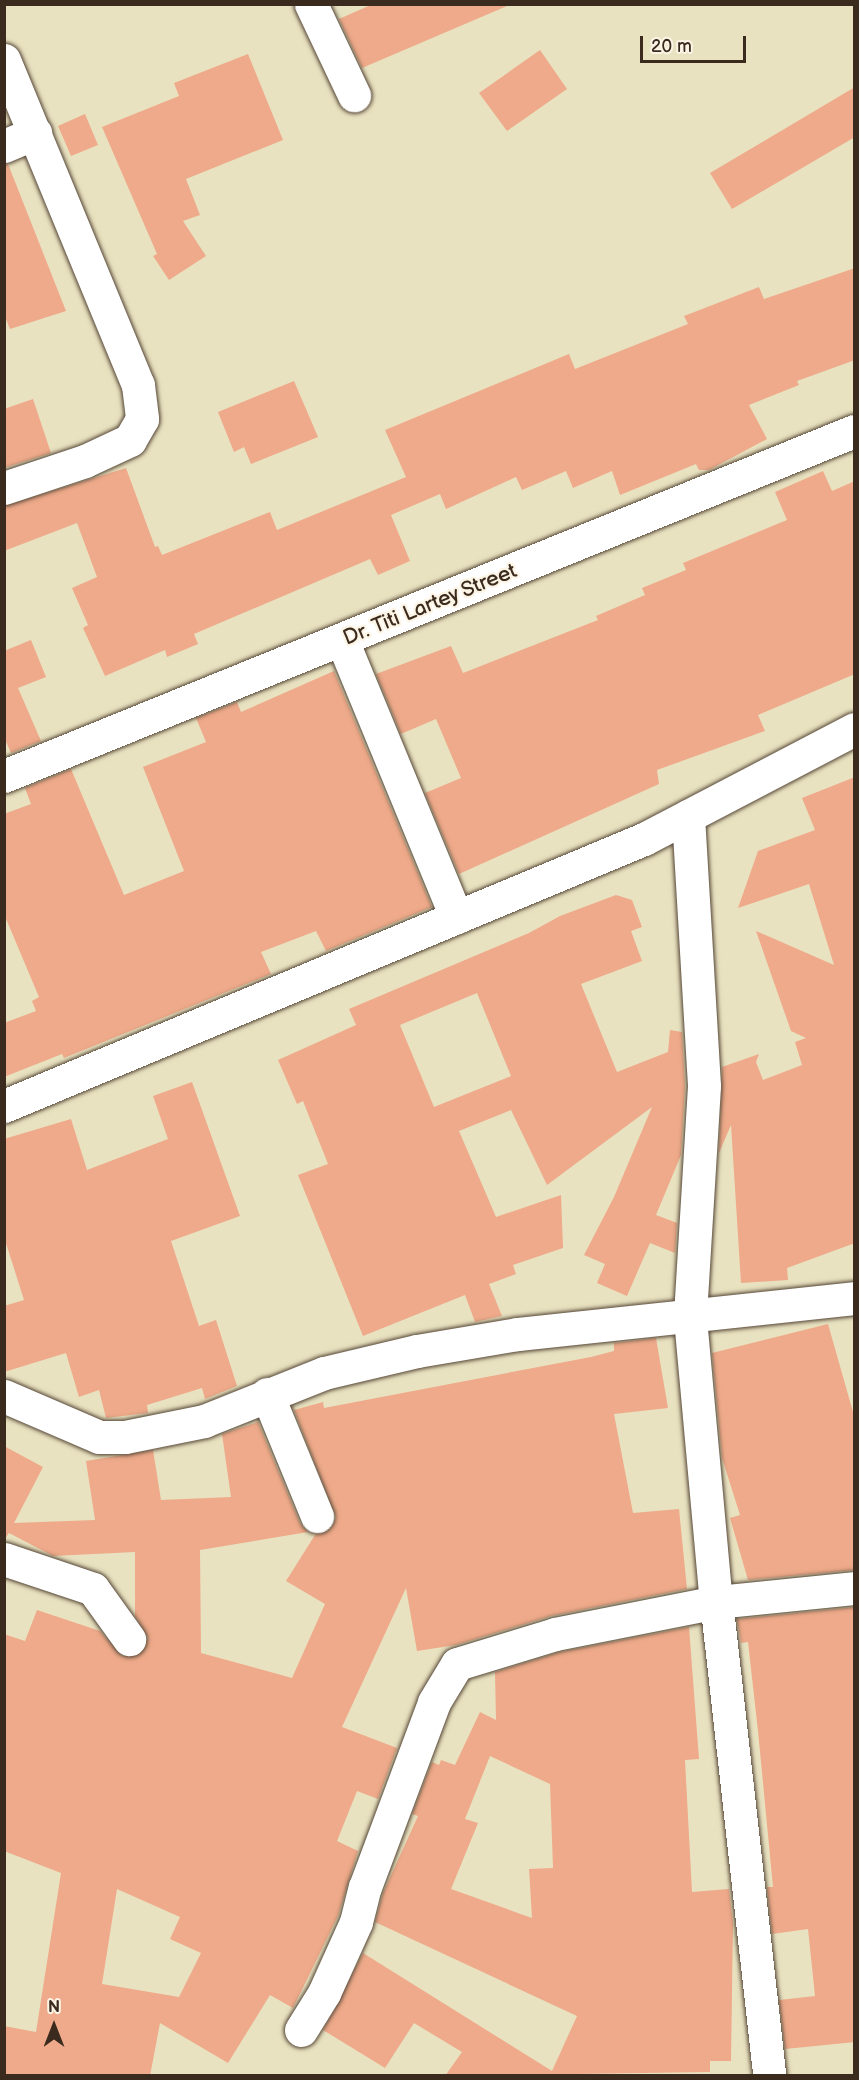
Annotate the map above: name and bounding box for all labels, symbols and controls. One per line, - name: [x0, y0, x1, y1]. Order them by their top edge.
- scale bar: [643, 24, 750, 62]
- text: 20 m: [651, 36, 692, 57]
- street label: Dr. Titi Lartey Street: [338, 558, 522, 652]
- north arrow: [24, 1996, 84, 2056]
- text: N: [48, 1998, 60, 2017]

